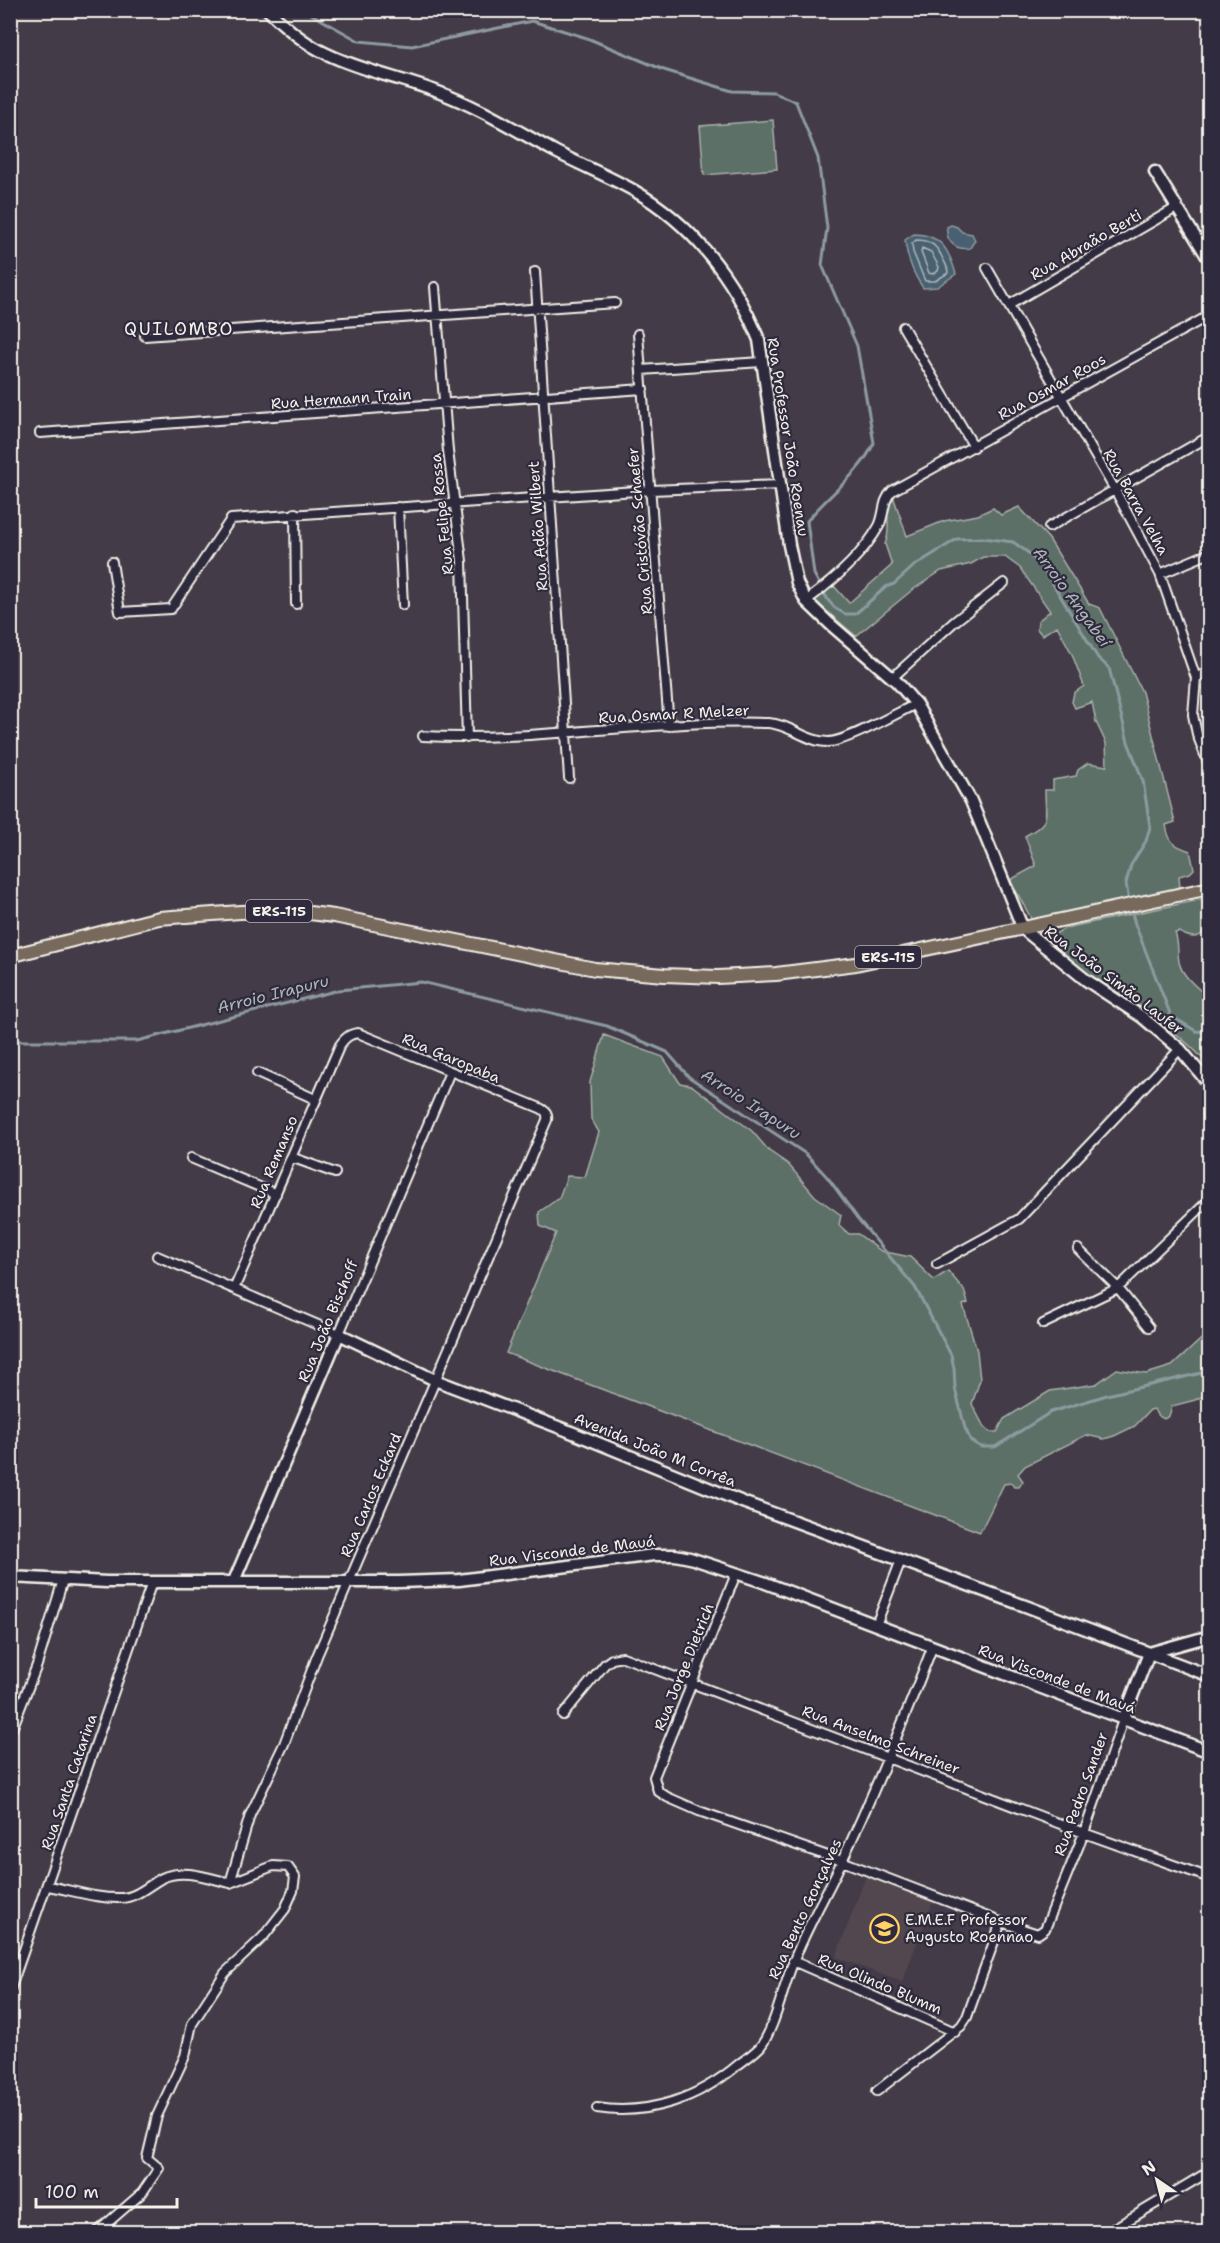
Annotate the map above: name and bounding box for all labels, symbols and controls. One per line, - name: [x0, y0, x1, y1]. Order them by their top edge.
- street label: Rua Abraão Berti: [1027, 205, 1145, 285]
- district label: QUILOMBO: [124, 317, 234, 341]
- street label: Rua Professor João Roenau: [762, 336, 814, 538]
- street label: Rua Osmar Roos: [995, 349, 1109, 425]
- street label: Rua Hermann Train: [270, 384, 412, 414]
- street label: Rua Barra Velha: [1099, 445, 1174, 559]
- street label: Rua Cristóvão Schaefer: [623, 447, 657, 615]
- street label: Rua Felipe Rossa: [426, 452, 458, 576]
- street label: Rua Adão Wilbert: [523, 460, 553, 592]
- water label: Arroio Angabeí: [1029, 543, 1116, 652]
- street label: Rua Osmar R Melzer: [598, 700, 750, 728]
- road number: ERS-115: [246, 900, 312, 922]
- street label: Rua João Simão Laufer: [1041, 921, 1187, 1039]
- road number: ERS-115: [855, 946, 921, 968]
- water label: Arroio Irapuru: [215, 970, 331, 1018]
- street label: Rua Garopaba: [399, 1028, 504, 1088]
- water label: Arroio Irapuru: [697, 1064, 805, 1144]
- street label: Rua Remanso: [245, 1113, 303, 1211]
- street label: Rua João Bischoff: [293, 1256, 363, 1385]
- street label: Avenida João M Corrêa: [571, 1408, 740, 1492]
- street label: Rua Carlos Eckard: [336, 1429, 406, 1560]
- street label: Rua Visconde de Mauá: [488, 1531, 657, 1571]
- street label: Rua Jorge Dietrich: [649, 1600, 719, 1734]
- street label: Rua Visconde de Mauá: [975, 1640, 1139, 1719]
- street label: Rua Anselmo Schreiner: [799, 1701, 963, 1779]
- street label: Rua Santa Catarina: [36, 1711, 102, 1853]
- street label: Rua Pedro Sander: [1049, 1729, 1113, 1859]
- street label: Rua Bento Gonçalves: [764, 1835, 846, 1983]
- place label: E.M.E.F Professor Augusto Roennao: [905, 1910, 1033, 1947]
- school or university icon: E.M.E.F Professor Augusto Roennao: [868, 1913, 900, 1945]
- street label: Rua Olindo Blumm: [815, 1949, 945, 2019]
- north arrow: [1127, 2150, 1187, 2210]
- text: N: [1137, 2156, 1160, 2180]
- scale bar: [36, 2171, 177, 2209]
- text: 100 m: [45, 2180, 99, 2204]

